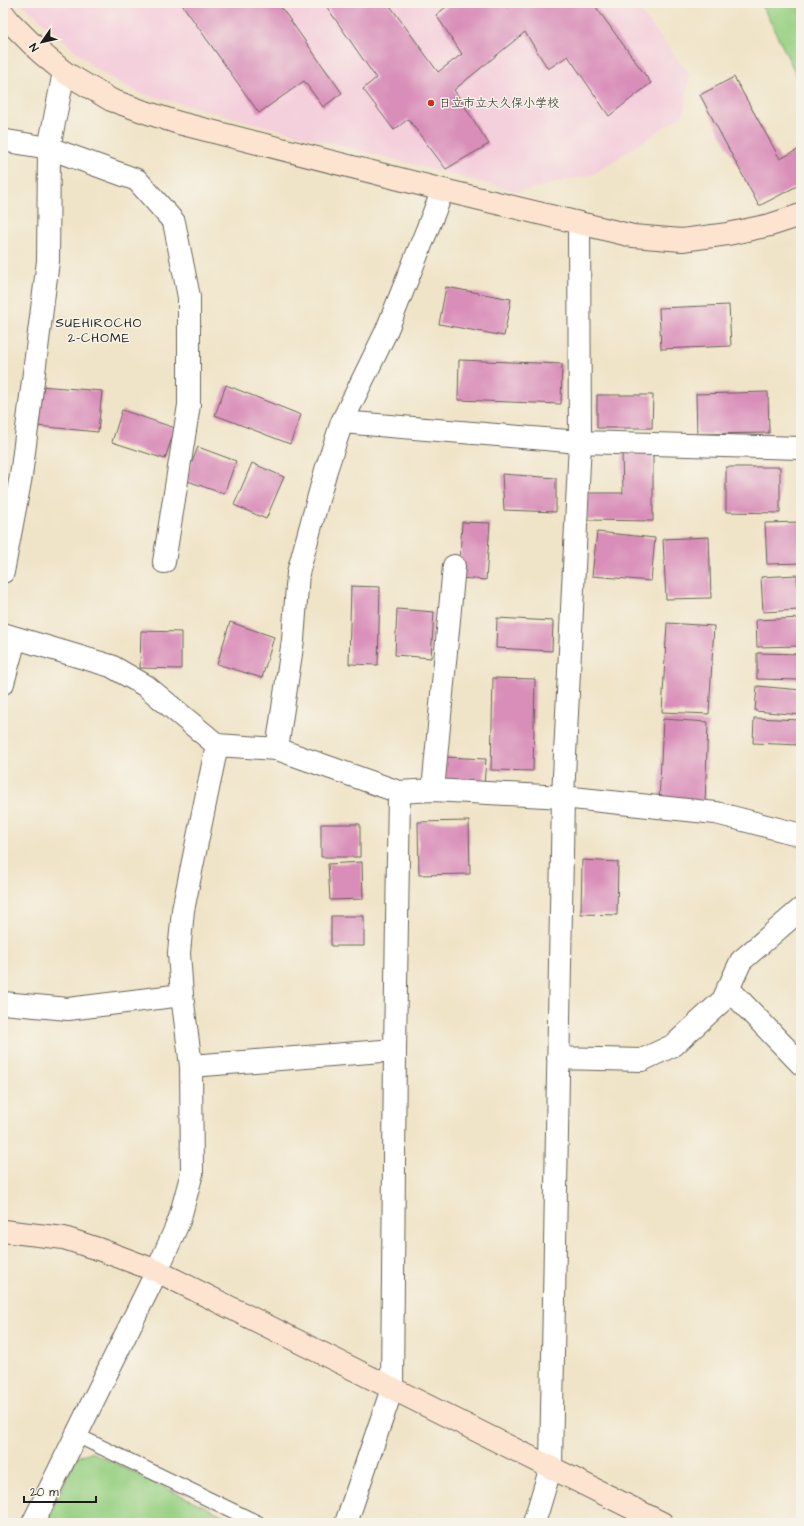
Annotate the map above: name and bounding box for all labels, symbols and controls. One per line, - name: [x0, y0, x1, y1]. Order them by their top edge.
- north arrow: [22, 22, 62, 62]
- text: N: [26, 40, 42, 54]
- place label: 日立市立大久保小学校: [439, 95, 559, 112]
- marker: 日立市立大久保小学校: [426, 98, 436, 108]
- district label: SUEHIROCHO 2-CHOME: [56, 314, 142, 347]
- scale bar: [24, 1478, 96, 1504]
- text: 20 m: [30, 1484, 59, 1501]

